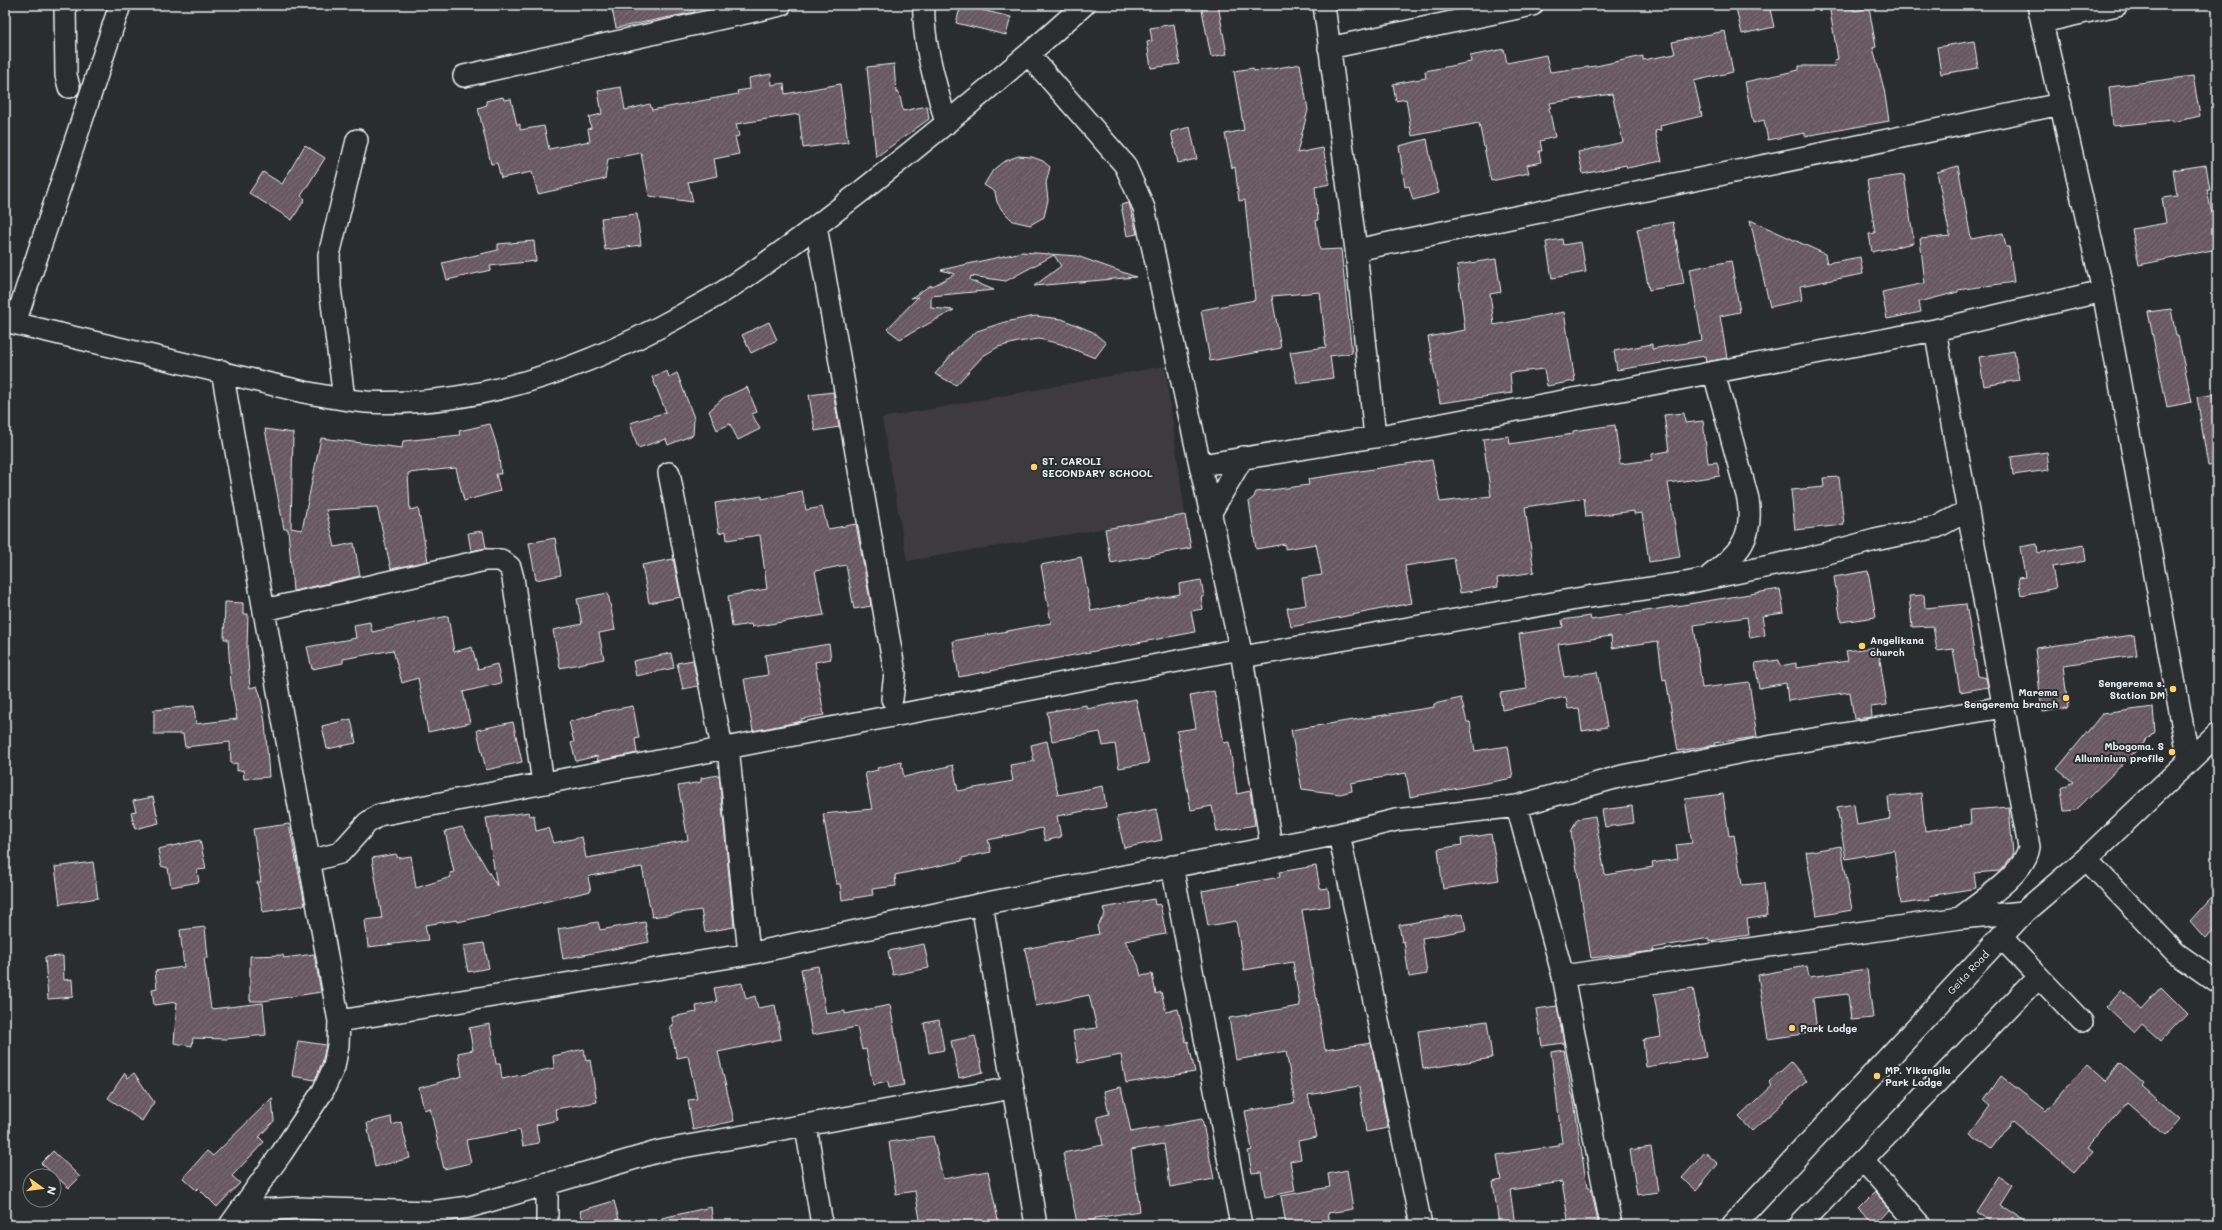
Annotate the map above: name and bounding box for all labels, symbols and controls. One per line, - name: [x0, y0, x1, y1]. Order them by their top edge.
- place label: ST. CAROLI SECONDARY SCHOOL: [1042, 454, 1153, 480]
- marker: ST. CAROLI SECONDARY SCHOOL: [1029, 462, 1039, 472]
- place label: Angelikana church: [1870, 633, 1924, 659]
- marker: Angelikana church: [1857, 641, 1867, 651]
- place label: Sengerema s. Station DM: [2098, 676, 2165, 702]
- marker: Sengerema s. Station DM: [2168, 684, 2178, 694]
- place label: Marema Sengerema branch: [1964, 685, 2058, 711]
- marker: Marema Sengerema branch: [2061, 693, 2071, 703]
- place label: Mbogoma. S Alluminium profile: [2074, 739, 2164, 765]
- marker: Mbogoma. S Alluminium profile: [2167, 747, 2177, 757]
- street label: Geita Road: [1944, 947, 1992, 997]
- place label: Park Lodge: [1800, 1021, 1857, 1035]
- marker: Park Lodge: [1787, 1023, 1797, 1033]
- place label: MP. Yikangila Park Lodge: [1885, 1063, 1951, 1089]
- marker: MP. Yikangila Park Lodge: [1872, 1071, 1882, 1081]
- north arrow: [22, 1168, 62, 1208]
- text: N: [44, 1185, 60, 1196]

